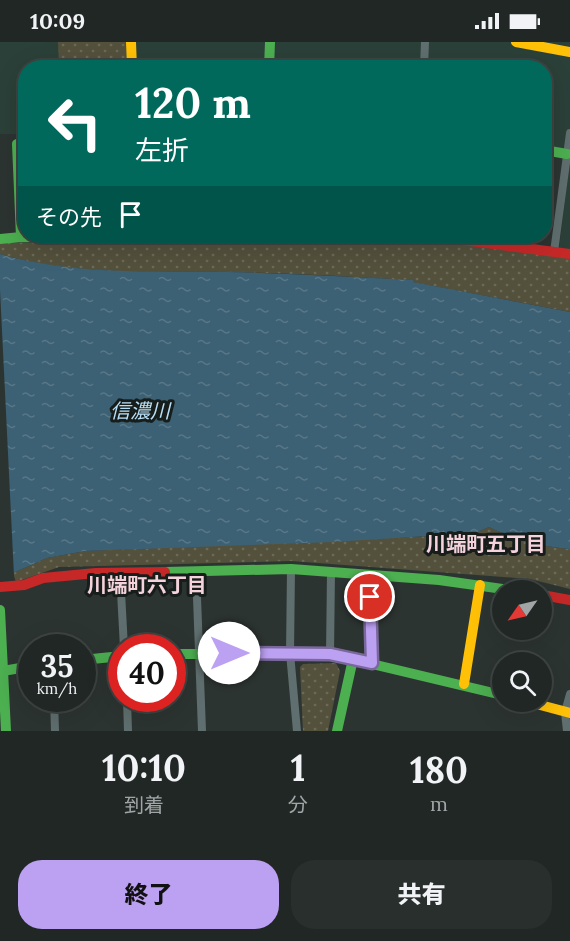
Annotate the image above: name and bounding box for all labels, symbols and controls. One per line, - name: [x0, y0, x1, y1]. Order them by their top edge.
- text: 10:09: [30, 7, 85, 35]
- text: 120 m: [135, 76, 251, 130]
- icon: left: [36, 84, 114, 162]
- text: 左折: [135, 133, 189, 167]
- icon: arrive: [114, 198, 147, 231]
- text: その先: [36, 203, 102, 231]
- water label: 信濃川: [110, 398, 172, 423]
- district label: 川端町五丁目: [426, 531, 546, 556]
- pin: [344, 571, 395, 622]
- district label: 川端町六丁目: [87, 572, 207, 597]
- icon: arrive: [353, 580, 386, 613]
- north arrow: [492, 580, 552, 640]
- map controls: [492, 580, 552, 712]
- position arrow: [197, 621, 261, 685]
- speed limit sign: 40: [108, 634, 186, 712]
- text: 35: [40, 647, 73, 685]
- button: search: [492, 652, 552, 712]
- text: km/h: [37, 679, 77, 698]
- text: 10:10: [102, 745, 186, 791]
- text: 1: [291, 745, 305, 791]
- text: 180: [410, 747, 468, 793]
- text: m: [430, 791, 448, 816]
- text: 到着: [124, 792, 164, 817]
- text: 分: [288, 792, 308, 817]
- button: 終了: [18, 860, 279, 929]
- button: 共有: [291, 860, 552, 929]

